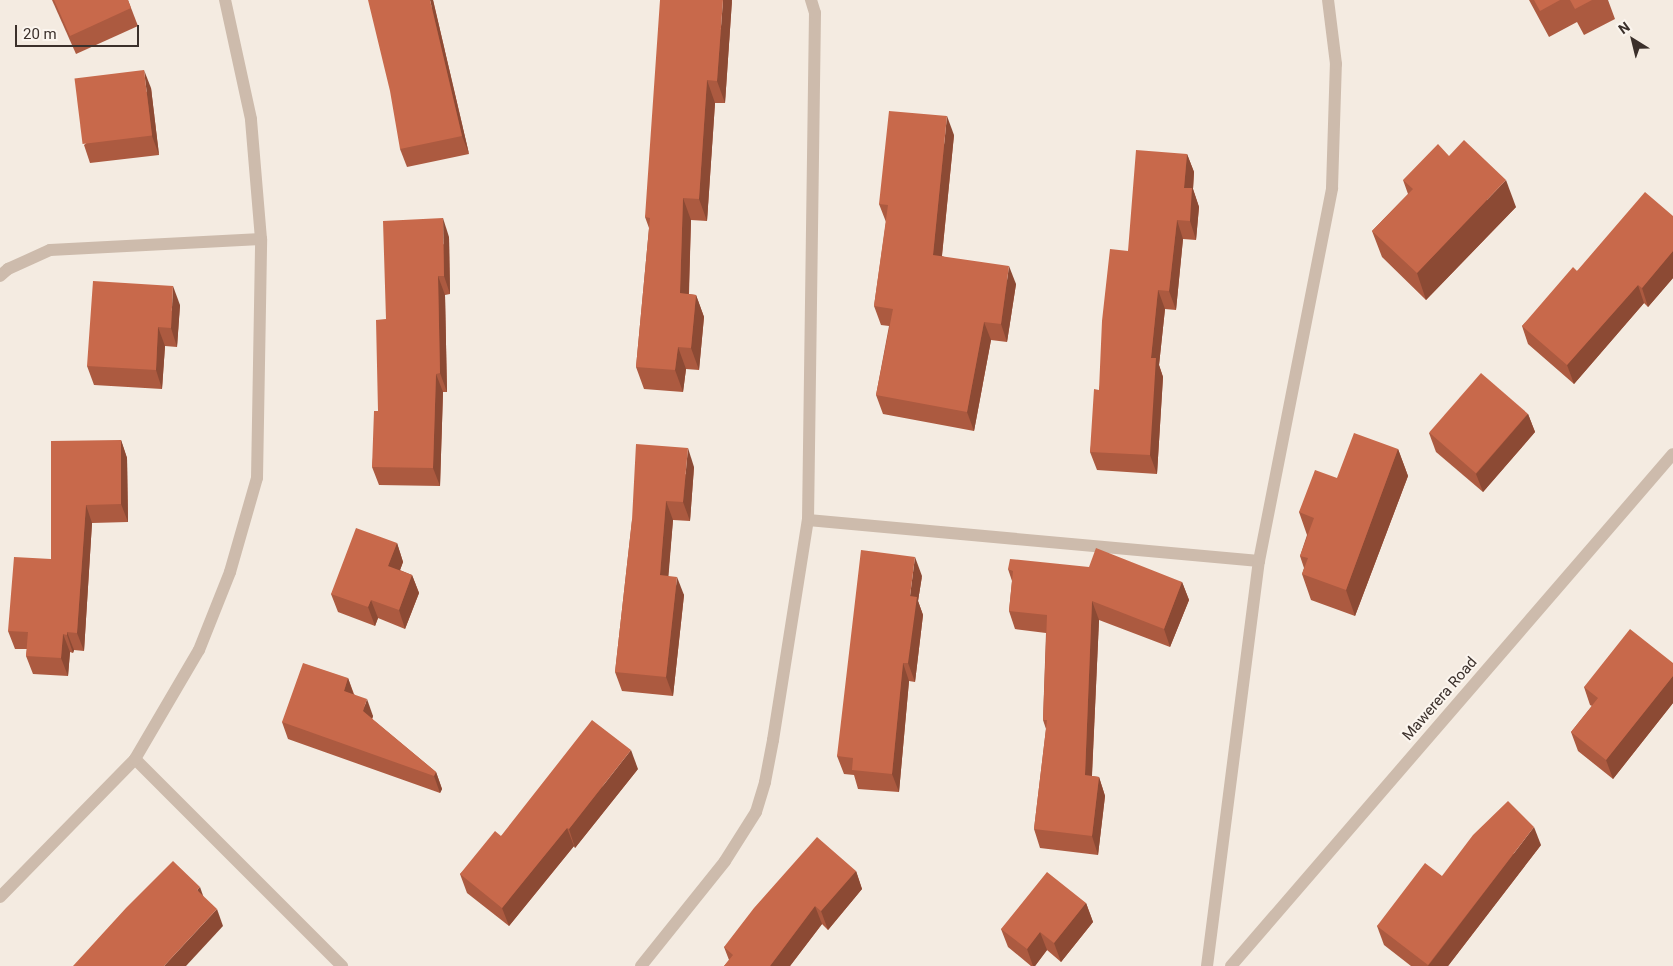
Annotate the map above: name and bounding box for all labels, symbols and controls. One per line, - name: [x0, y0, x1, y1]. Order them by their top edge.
- scale bar: [18, 15, 141, 47]
- north arrow: [1608, 15, 1658, 65]
- text: N: [1615, 18, 1633, 37]
- text: 20 m: [23, 25, 57, 43]
- street label: Mawerera Road: [1399, 654, 1481, 744]

